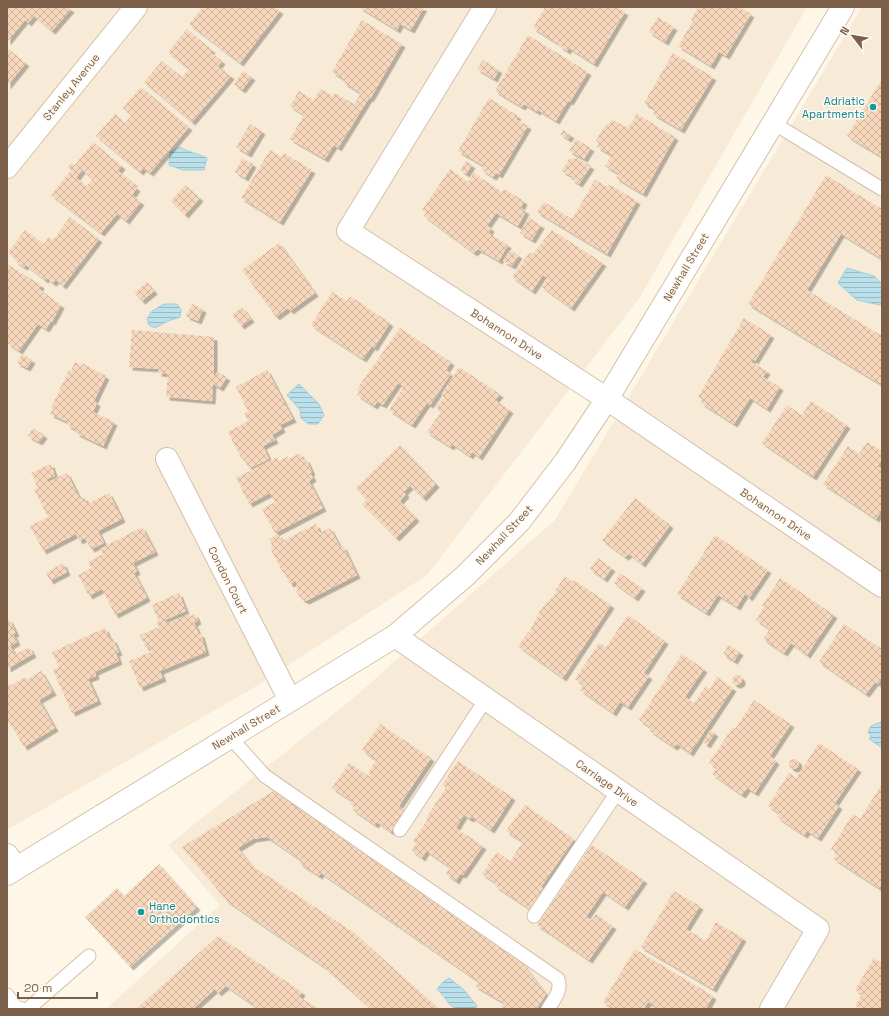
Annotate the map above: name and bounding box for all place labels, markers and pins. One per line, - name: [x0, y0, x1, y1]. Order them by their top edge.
- place label: Adriatic Apartments: [802, 94, 865, 121]
- marker: Adriatic Apartments: [868, 102, 878, 112]
- place label: Hane Orthodontics: [149, 899, 220, 926]
- marker: Hane Orthodontics: [136, 907, 146, 917]

